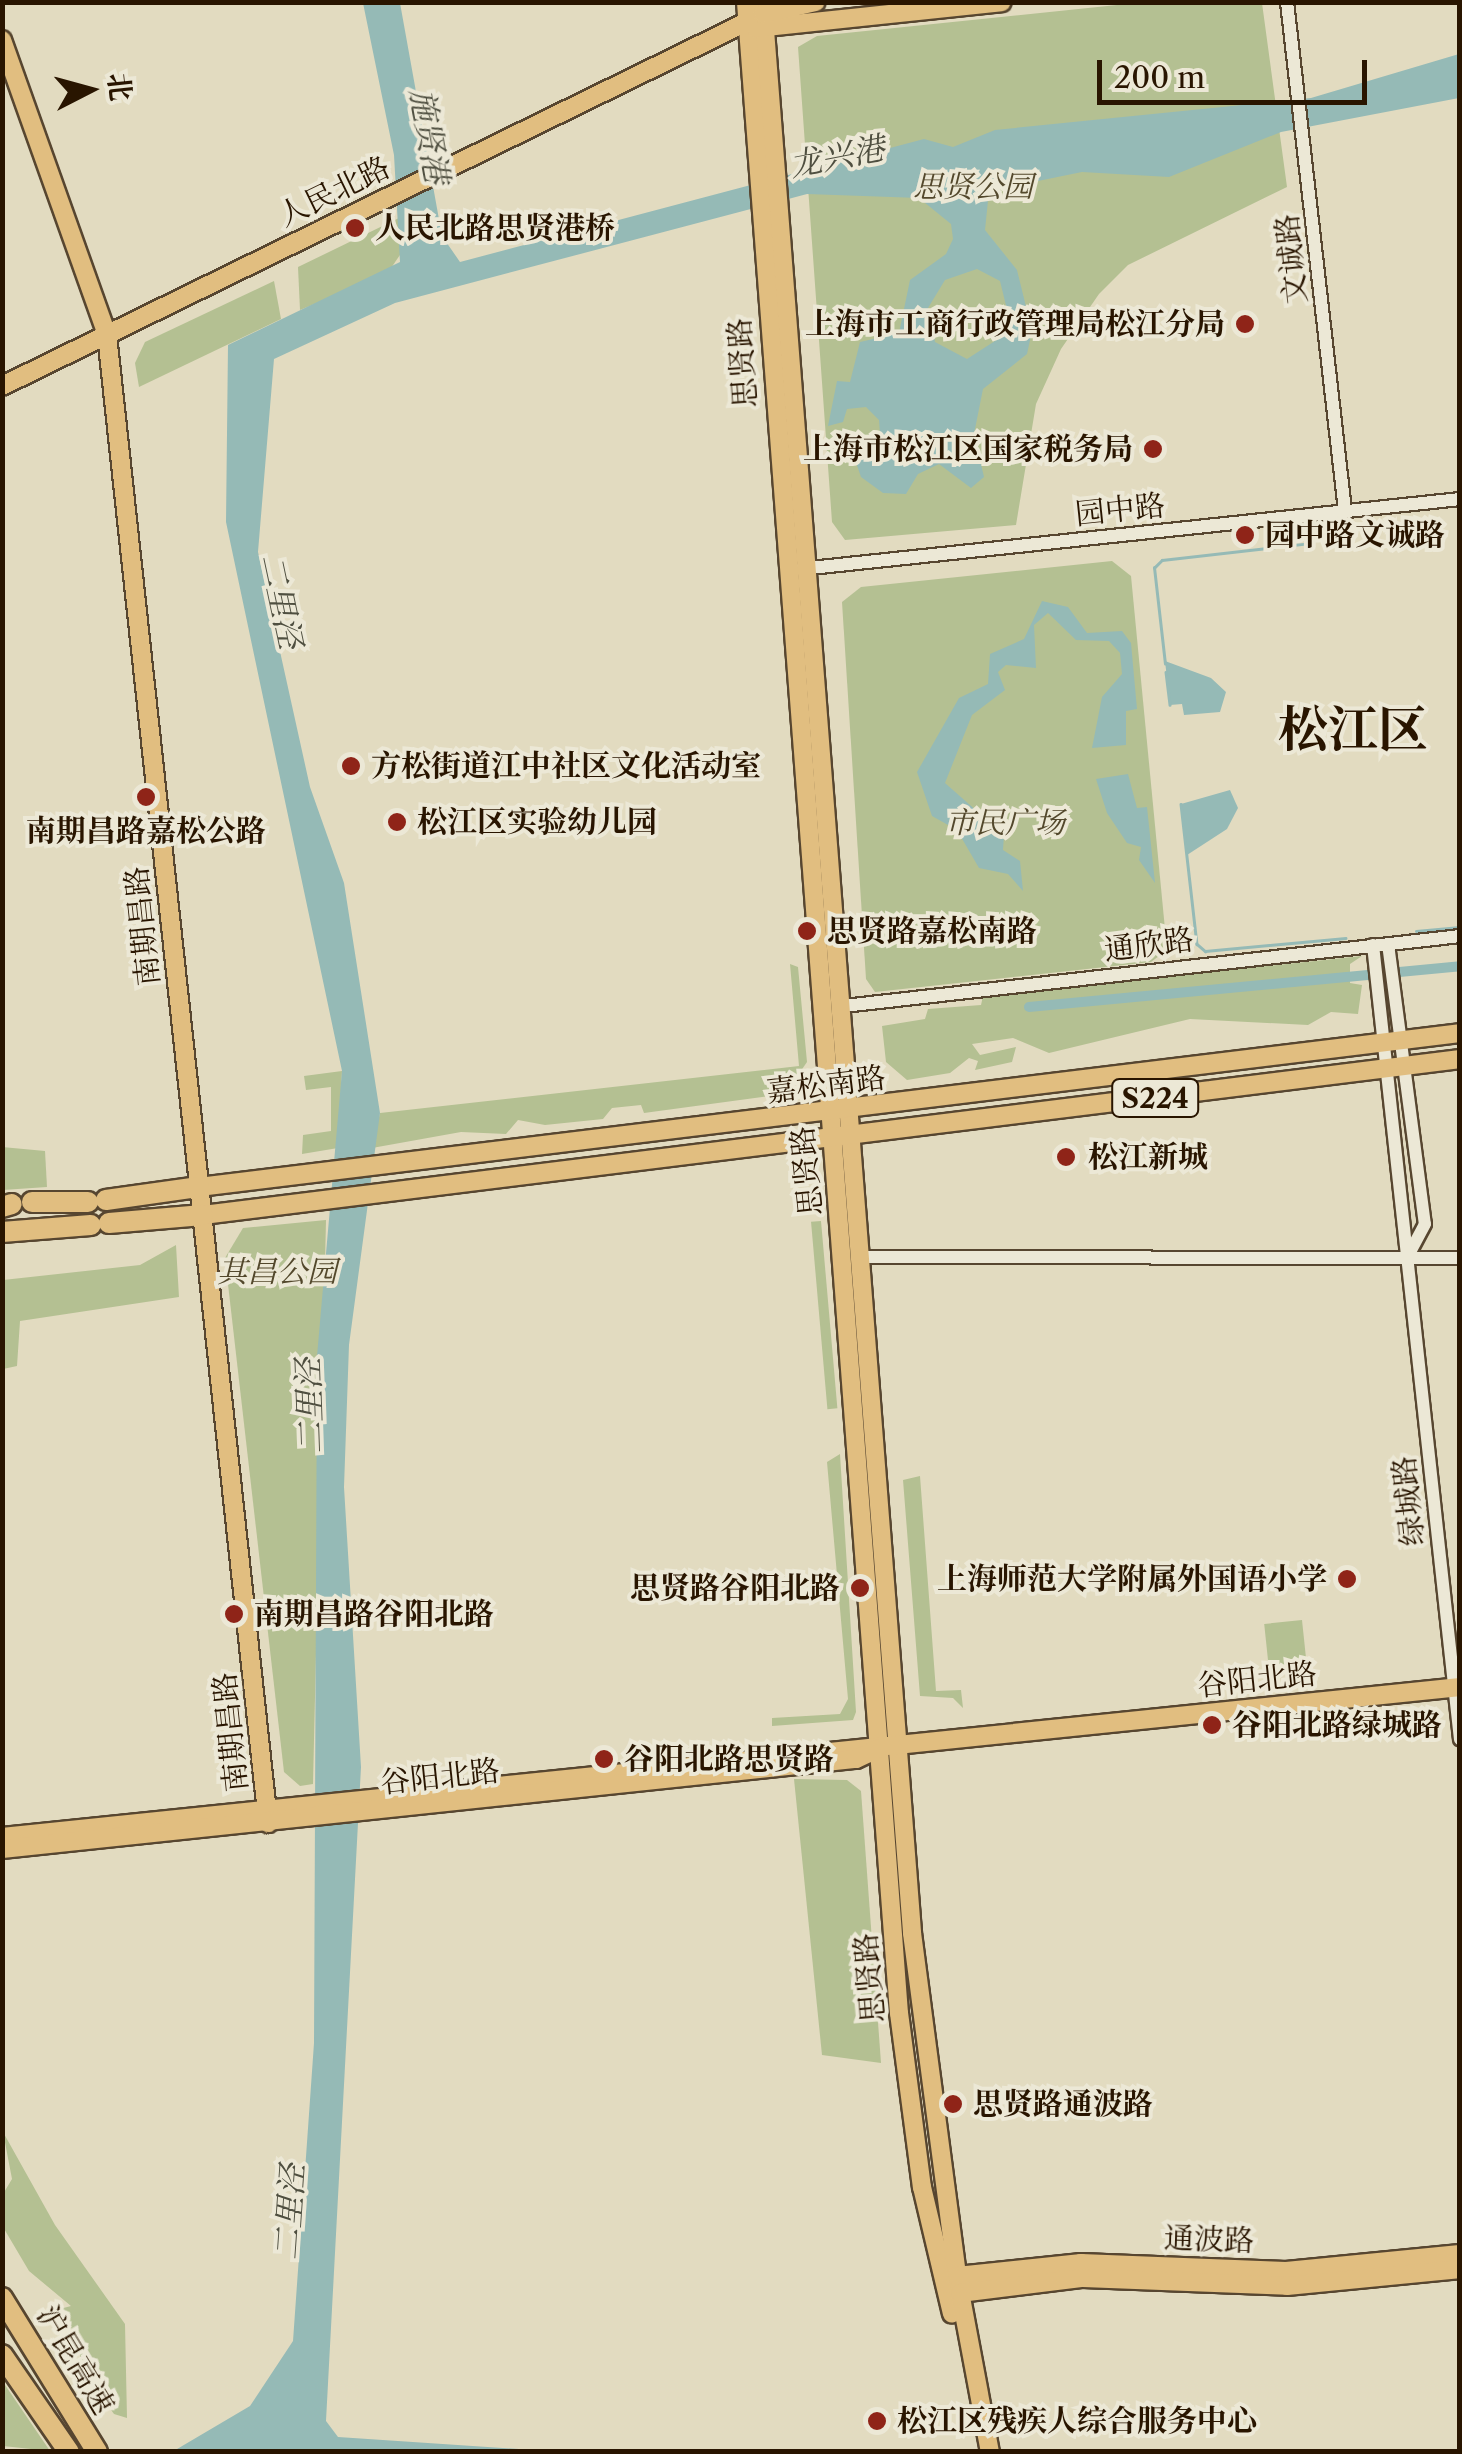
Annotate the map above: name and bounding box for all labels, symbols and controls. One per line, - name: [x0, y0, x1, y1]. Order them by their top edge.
- north arrow: [40, 40, 140, 140]
- scale bar: [1102, 40, 1372, 102]
- text: 200 m: [1114, 59, 1205, 96]
- text: 北: [101, 71, 138, 103]
- water label: 施贤港: [402, 85, 456, 187]
- water label: 龙兴港: [786, 129, 888, 185]
- street label: 人民北路: [272, 150, 396, 234]
- park label: 思贤公园: [913, 169, 1033, 205]
- place label: 人民北路思贤港桥: [375, 210, 615, 246]
- street label: 文诚路: [1269, 212, 1315, 306]
- marker: 人民北路思贤港桥: [344, 217, 366, 239]
- place label: 上海市工商行政管理局松江分局: [805, 306, 1225, 342]
- marker: 上海市工商行政管理局松江分局: [1234, 313, 1256, 335]
- street label: 思贤路: [722, 317, 764, 409]
- place label: 上海市松江区国家税务局: [803, 431, 1133, 467]
- marker: 上海市松江区国家税务局: [1142, 438, 1164, 460]
- street label: 园中路: [1073, 487, 1167, 533]
- place label: 园中路文诚路: [1265, 517, 1445, 553]
- marker: 园中路文诚路: [1234, 524, 1256, 546]
- water label: 二里泾: [252, 550, 310, 652]
- district label: 松江区: [1278, 700, 1428, 760]
- place label: 方松街道江中社区文化活动室: [371, 748, 761, 784]
- marker: 方松街道江中社区文化活动室: [340, 755, 362, 777]
- marker: 南期昌路嘉松公路: [135, 786, 157, 808]
- place label: 松江区实验幼儿园: [417, 804, 657, 840]
- park label: 市民广场: [945, 805, 1065, 841]
- marker: 松江区实验幼儿园: [386, 811, 408, 833]
- place label: 南期昌路嘉松公路: [26, 813, 266, 849]
- street label: 南期昌路: [119, 864, 167, 988]
- place label: 思贤路嘉松南路: [827, 913, 1037, 949]
- marker: 思贤路嘉松南路: [796, 920, 818, 942]
- street label: 通欣路: [1102, 922, 1196, 968]
- street label: 嘉松南路: [764, 1060, 888, 1110]
- road number: S224: [1110, 1075, 1200, 1121]
- street label: 思贤路: [784, 1124, 830, 1218]
- place label: 松江新城: [1088, 1139, 1208, 1175]
- marker: 松江新城: [1053, 1144, 1079, 1170]
- park label: 其昌公园: [217, 1254, 337, 1290]
- water label: 二里泾: [289, 1357, 331, 1455]
- street label: 绿城路: [1386, 1454, 1432, 1548]
- place label: 上海师范大学附属外国语小学: [937, 1561, 1327, 1597]
- marker: 上海师范大学附属外国语小学: [1336, 1568, 1358, 1590]
- place label: 思贤路谷阳北路: [630, 1570, 840, 1606]
- marker: 思贤路谷阳北路: [849, 1577, 871, 1599]
- place label: 南期昌路谷阳北路: [254, 1596, 494, 1632]
- marker: 南期昌路谷阳北路: [223, 1603, 245, 1625]
- street label: 谷阳北路: [1195, 1656, 1319, 1704]
- street label: 南期昌路: [207, 1670, 255, 1794]
- place label: 谷阳北路绿城路: [1232, 1707, 1442, 1743]
- marker: 谷阳北路绿城路: [1201, 1714, 1223, 1736]
- place label: 谷阳北路思贤路: [624, 1741, 834, 1777]
- marker: 谷阳北路思贤路: [593, 1748, 615, 1770]
- street label: 谷阳北路: [378, 1753, 502, 1801]
- street label: 思贤路: [848, 1932, 892, 2024]
- place label: 思贤路通波路: [973, 2086, 1153, 2122]
- marker: 思贤路通波路: [942, 2093, 964, 2115]
- water label: 二里泾: [267, 2163, 313, 2261]
- street label: 通波路: [1163, 2220, 1255, 2260]
- street label: 沪昆高速: [29, 2299, 121, 2421]
- place label: 松江区残疾人综合服务中心: [897, 2403, 1257, 2439]
- marker: 松江区残疾人综合服务中心: [866, 2410, 888, 2432]

